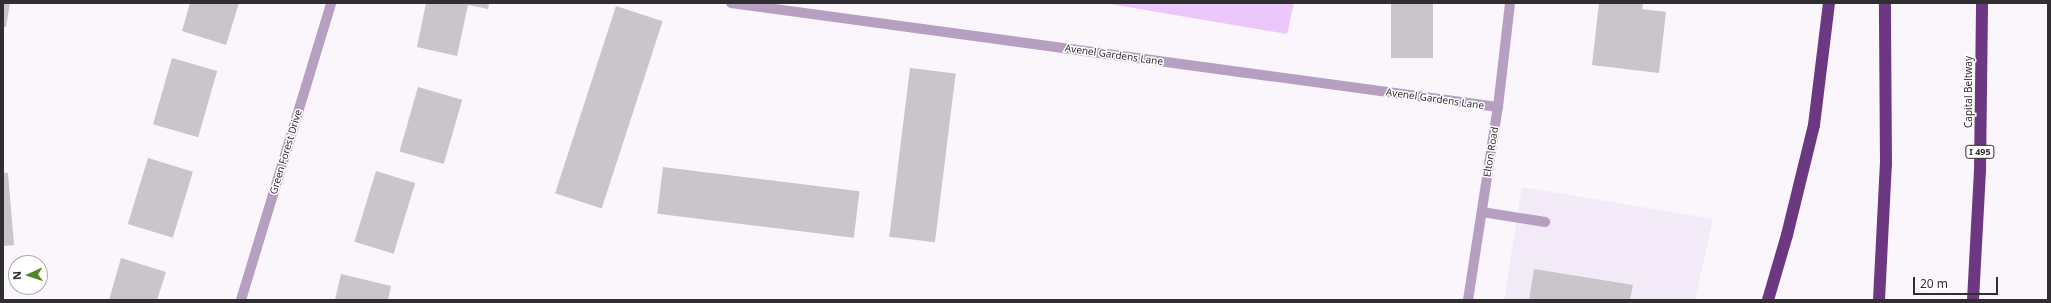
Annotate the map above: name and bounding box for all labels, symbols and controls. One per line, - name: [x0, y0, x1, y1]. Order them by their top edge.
- street label: Avenel Gardens Lane: [1064, 42, 1164, 68]
- street label: Capital Beltway: [1963, 56, 1975, 128]
- street label: Avenel Gardens Lane: [1385, 86, 1485, 112]
- street label: Green Forest Drive: [267, 108, 305, 196]
- street label: Elton Road: [1481, 126, 1501, 178]
- road number: I 495: [1965, 145, 1995, 159]
- north arrow: [8, 255, 48, 295]
- scale bar: [1915, 269, 2000, 295]
- text: N: [9, 271, 24, 280]
- text: 20 m: [1920, 275, 1948, 292]

